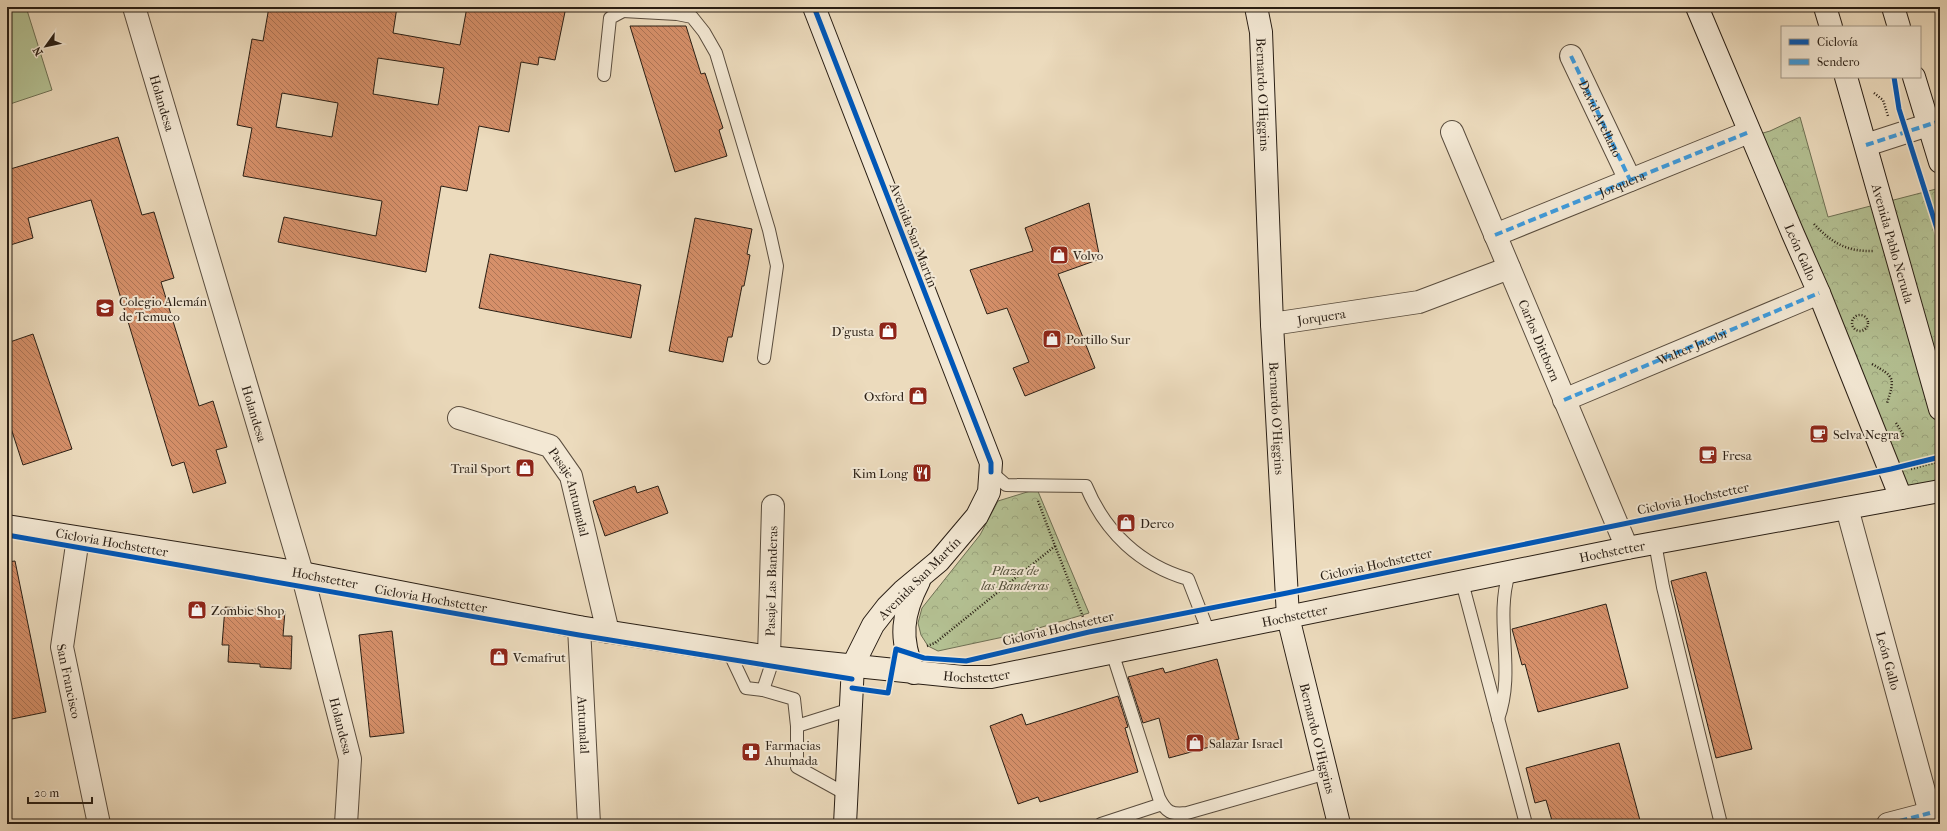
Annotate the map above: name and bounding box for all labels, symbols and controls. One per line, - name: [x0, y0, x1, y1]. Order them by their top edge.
- north arrow: [26, 26, 66, 66]
- legend: [1781, 26, 1921, 78]
- text: Ciclovía: [1817, 35, 1858, 49]
- street label: Bernardo O'Higgins: [1253, 38, 1272, 152]
- text: N: [30, 44, 46, 58]
- text: Sendero: [1817, 55, 1860, 69]
- street label: Holandesa: [147, 73, 178, 134]
- street label: David Arellano: [1575, 78, 1625, 160]
- street label: Jorquera: [1596, 168, 1648, 200]
- street label: Avenida San Martín: [886, 180, 941, 290]
- street label: Avenida Pablo Neruda: [1868, 181, 1917, 306]
- street label: León Gallo: [1782, 222, 1820, 283]
- shop icon: Volvo: [1048, 244, 1070, 266]
- place label: Volvo: [1072, 248, 1104, 263]
- place label: Colegio Alemán de Temuco: [119, 294, 207, 324]
- school or university icon: Colegio Alemán de Temuco: [94, 297, 116, 319]
- street label: Carlos Dittborn: [1515, 297, 1563, 384]
- street label: Jorquera: [1295, 306, 1348, 328]
- shop icon: D'gusta: [877, 320, 899, 342]
- place label: D'gusta: [832, 324, 875, 339]
- street label: Walter Jacobi: [1653, 326, 1729, 369]
- shop icon: Portillo Sur: [1041, 328, 1063, 350]
- place label: Portillo Sur: [1066, 332, 1131, 347]
- street label: Bernardo O'Higgins: [1266, 361, 1287, 475]
- street label: Holandesa: [239, 384, 270, 445]
- shop icon: Oxford: [907, 385, 929, 407]
- place label: Oxford: [864, 389, 905, 404]
- cafe icon: Selva Negra: [1808, 423, 1830, 445]
- place label: Selva Negra: [1833, 427, 1900, 442]
- cafe icon: Fresa: [1697, 444, 1719, 466]
- street label: Pasaje Antumalal: [545, 445, 592, 538]
- place label: Fresa: [1722, 448, 1753, 463]
- shop icon: Trail Sport: [514, 457, 536, 479]
- place label: Trail Sport: [451, 461, 511, 476]
- restaurant icon: Kim Long: [911, 462, 933, 484]
- place label: Kim Long: [852, 466, 909, 481]
- street label: Ciclovia Hochstetter: [1636, 479, 1751, 518]
- shop icon: Derco: [1115, 512, 1137, 534]
- place label: Derco: [1140, 516, 1175, 531]
- street label: Ciclovia Hochstetter: [55, 525, 170, 560]
- street label: Pasaje Las Banderas: [763, 525, 780, 636]
- street label: Avenida San Martín: [874, 534, 964, 623]
- street label: Hochstetter: [1578, 538, 1647, 566]
- street label: Ciclovia Hochstetter: [1319, 545, 1434, 584]
- park label: Plaza de las Banderas: [980, 563, 1050, 593]
- street label: Hochstetter: [291, 564, 359, 592]
- street label: Ciclovia Hochstetter: [374, 581, 489, 616]
- shop icon: Zombie Shop: [186, 599, 208, 621]
- street label: Hochstetter: [1260, 602, 1329, 630]
- place label: Zombie Shop: [211, 603, 284, 618]
- street label: Ciclovia Hochstetter: [1001, 608, 1116, 649]
- street label: León Gallo: [1873, 630, 1903, 692]
- street label: San Francisco: [54, 643, 84, 720]
- shop icon: Vemafrut: [488, 646, 510, 668]
- place label: Vemafrut: [512, 650, 566, 665]
- street label: Hochstetter: [943, 666, 1012, 685]
- street label: Bernardo O'Higgins: [1297, 682, 1338, 795]
- street label: Antumalal: [574, 695, 592, 755]
- street label: Holandesa: [326, 696, 356, 757]
- shop icon: Salazar Israel: [1184, 732, 1206, 754]
- place label: Salazar Israel: [1209, 736, 1283, 751]
- place label: Farmacias Ahumada: [764, 738, 821, 768]
- pharmacy icon: Farmacias Ahumada: [740, 741, 762, 763]
- scale bar: [28, 779, 92, 805]
- text: 20 m: [34, 786, 59, 800]

